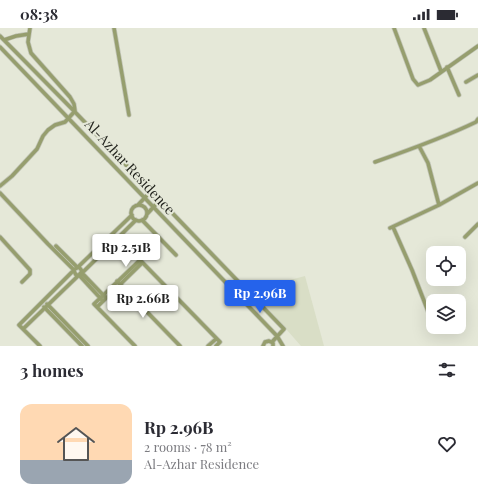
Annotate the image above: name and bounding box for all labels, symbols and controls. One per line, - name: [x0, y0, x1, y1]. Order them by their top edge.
- text: 08:38: [20, 4, 58, 24]
- street label: Al-Azhar Residence: [80, 114, 180, 218]
- pin: Rp 2.51B: [85, 234, 167, 268]
- text: Rp 2.51B: [101, 238, 151, 255]
- map controls: [426, 246, 466, 334]
- button: locate: [426, 246, 466, 286]
- pin: Rp 2.96B: [219, 280, 301, 314]
- text: Rp 2.96B: [233, 284, 287, 301]
- pin: Rp 2.66B: [102, 285, 184, 319]
- text: Rp 2.66B: [116, 289, 170, 306]
- button: layers: [426, 294, 466, 334]
- text: 3 homes: [20, 359, 84, 381]
- icon: filters: [436, 359, 458, 381]
- text: Rp 2.96B: [144, 416, 214, 438]
- icon: home: [52, 420, 100, 468]
- icon: heart: [436, 433, 458, 455]
- text: 2 rooms · 78 m²: [144, 438, 232, 455]
- text: Al-Azhar Residence: [144, 455, 259, 472]

